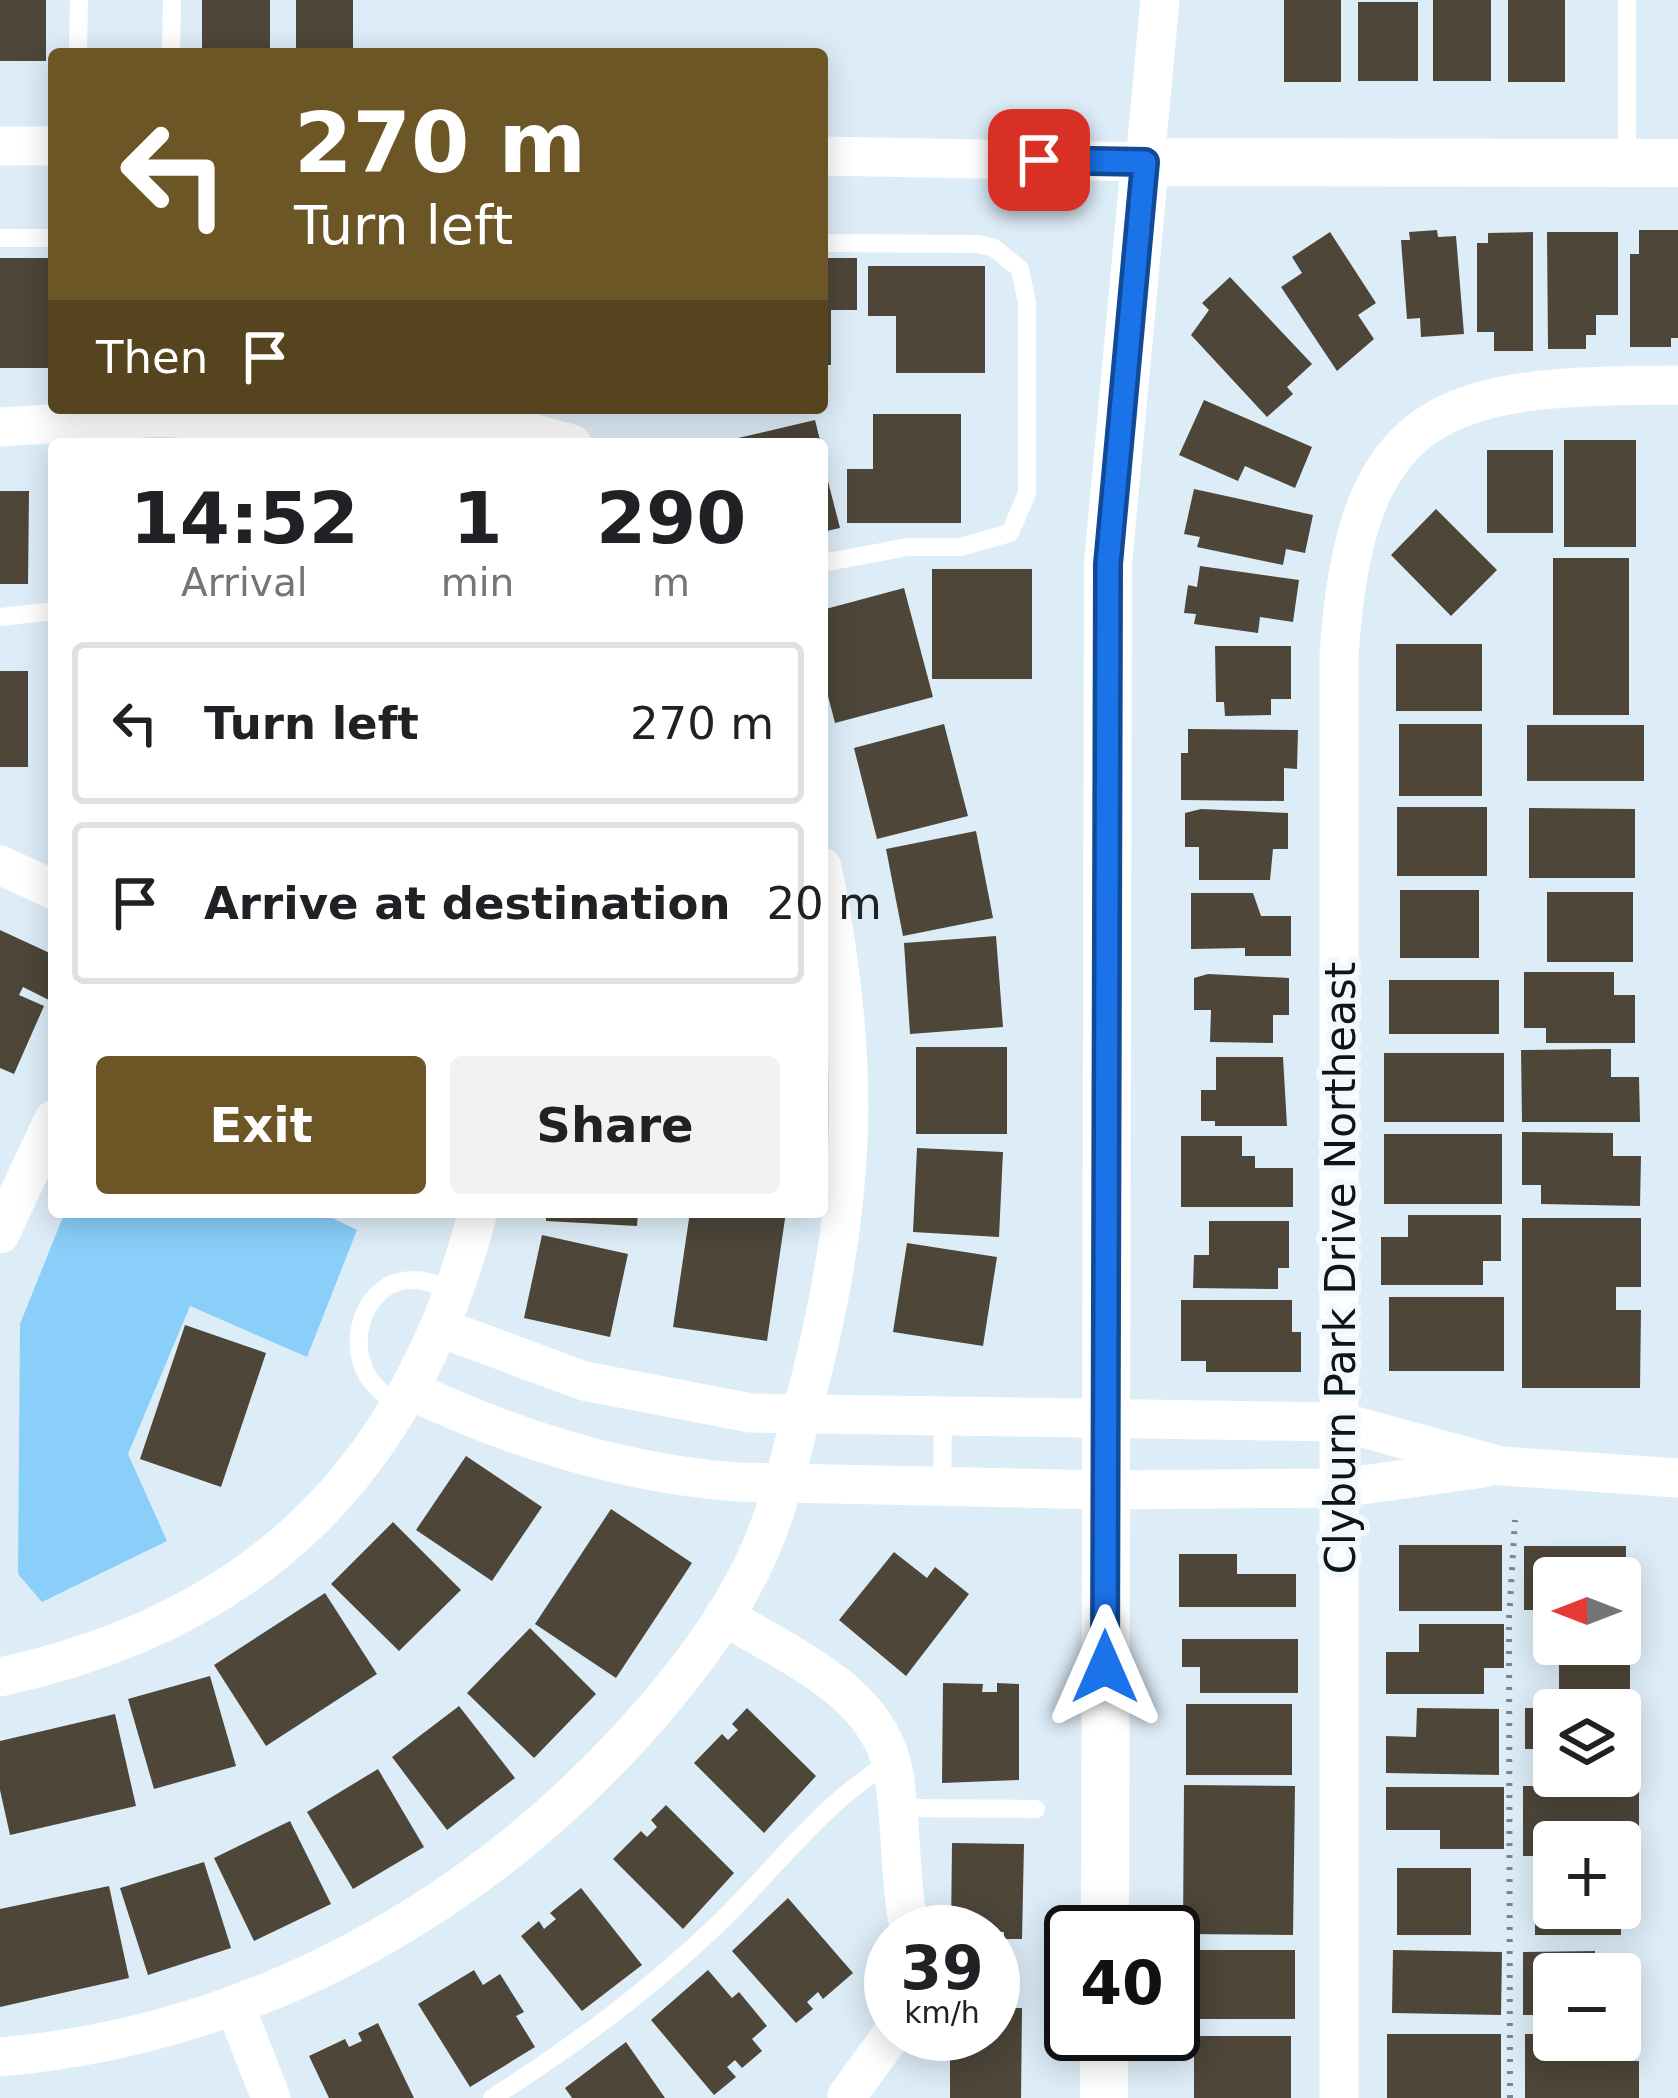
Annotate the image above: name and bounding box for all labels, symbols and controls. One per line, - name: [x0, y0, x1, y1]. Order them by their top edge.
- text: 270 m: [294, 94, 586, 192]
- icon: left: [96, 96, 252, 252]
- pin: [988, 109, 1090, 211]
- icon: arrive: [1006, 127, 1072, 193]
- text: Turn left: [294, 194, 513, 257]
- icon: arrive: [232, 324, 298, 390]
- text: Then: [96, 331, 208, 384]
- text: 14:52: [130, 476, 359, 560]
- text: 1: [452, 476, 502, 560]
- text: 290: [596, 476, 746, 560]
- text: Arrival: [181, 560, 308, 605]
- text: min: [441, 560, 514, 605]
- text: m: [652, 560, 690, 605]
- icon: left: [102, 690, 168, 756]
- text: Turn left: [204, 697, 419, 750]
- text: 270 m: [630, 697, 774, 750]
- icon: arrive: [102, 870, 168, 936]
- text: Arrive at destination: [204, 877, 730, 930]
- text: 20 m: [766, 877, 882, 930]
- street label: Clyburn Park Drive Northeast: [1316, 962, 1365, 1574]
- button: Exit: [96, 1056, 426, 1194]
- button: Share: [450, 1056, 780, 1194]
- north arrow: [1533, 1557, 1641, 1665]
- map controls: [1533, 1557, 1641, 2061]
- position arrow: [1042, 1604, 1168, 1730]
- button: layers: [1533, 1689, 1641, 1797]
- button: +: [1533, 1821, 1641, 1929]
- speed limit sign: 40: [1044, 1905, 1200, 2061]
- text: 39: [900, 1933, 984, 2003]
- button: −: [1533, 1953, 1641, 2061]
- text: km/h: [904, 1995, 980, 2030]

